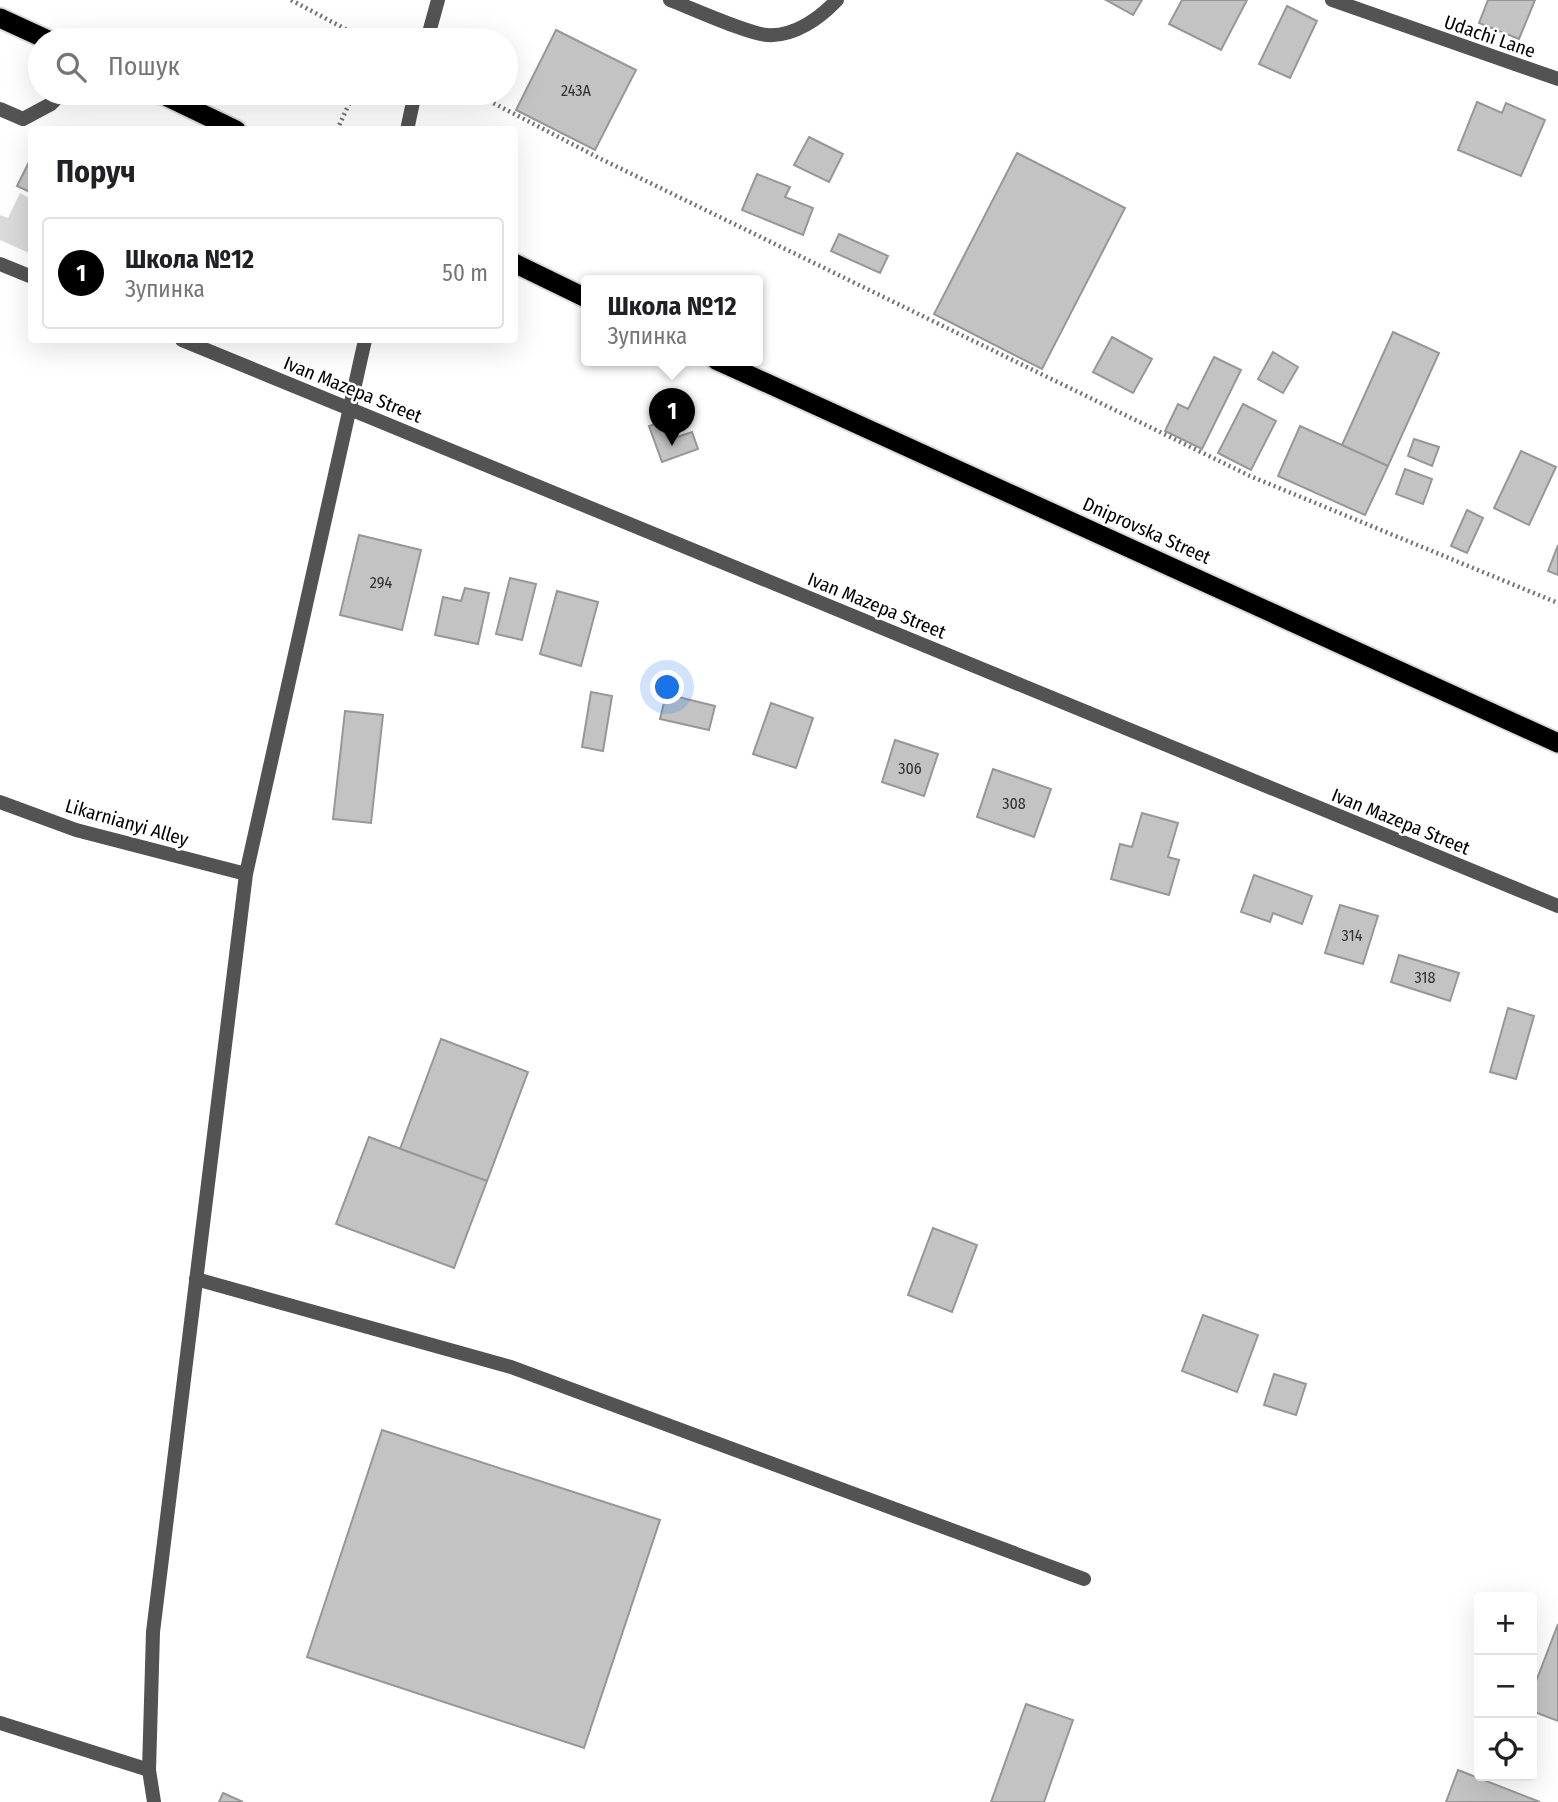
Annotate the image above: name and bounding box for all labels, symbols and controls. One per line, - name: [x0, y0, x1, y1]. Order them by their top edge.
- street label: Udachi Lane: [1441, 10, 1539, 63]
- search box: [28, 28, 518, 105]
- icon: search: [52, 48, 90, 86]
- text: Пошук: [108, 51, 180, 82]
- house number: 243А: [561, 81, 592, 100]
- text: Поруч: [56, 154, 135, 190]
- text: Школа №12: [125, 244, 254, 275]
- text: 1: [76, 259, 86, 287]
- text: 50 m: [442, 259, 488, 287]
- text: Зупинка: [125, 275, 205, 303]
- popup: [581, 275, 763, 366]
- text: Школа №12: [607, 291, 737, 322]
- text: Зупинка: [607, 322, 687, 350]
- street label: Ivan Mazepa Street: [280, 351, 426, 428]
- pin: 1: [649, 388, 695, 446]
- street label: Dniprovska Street: [1079, 492, 1215, 569]
- street label: Ivan Mazepa Street: [804, 567, 950, 644]
- house number: 294: [370, 573, 392, 592]
- your location: [650, 670, 684, 704]
- house number: 306: [898, 759, 922, 778]
- street label: Ivan Mazepa Street: [1328, 783, 1474, 860]
- street label: Likarnianyi Alley: [63, 794, 192, 851]
- house number: 308: [1002, 794, 1026, 813]
- house number: 314: [1342, 926, 1363, 945]
- house number: 318: [1414, 968, 1436, 987]
- map controls: [1474, 1592, 1537, 1781]
- button: +: [1474, 1592, 1537, 1655]
- button: −: [1474, 1655, 1537, 1718]
- button: locate: [1474, 1718, 1537, 1781]

